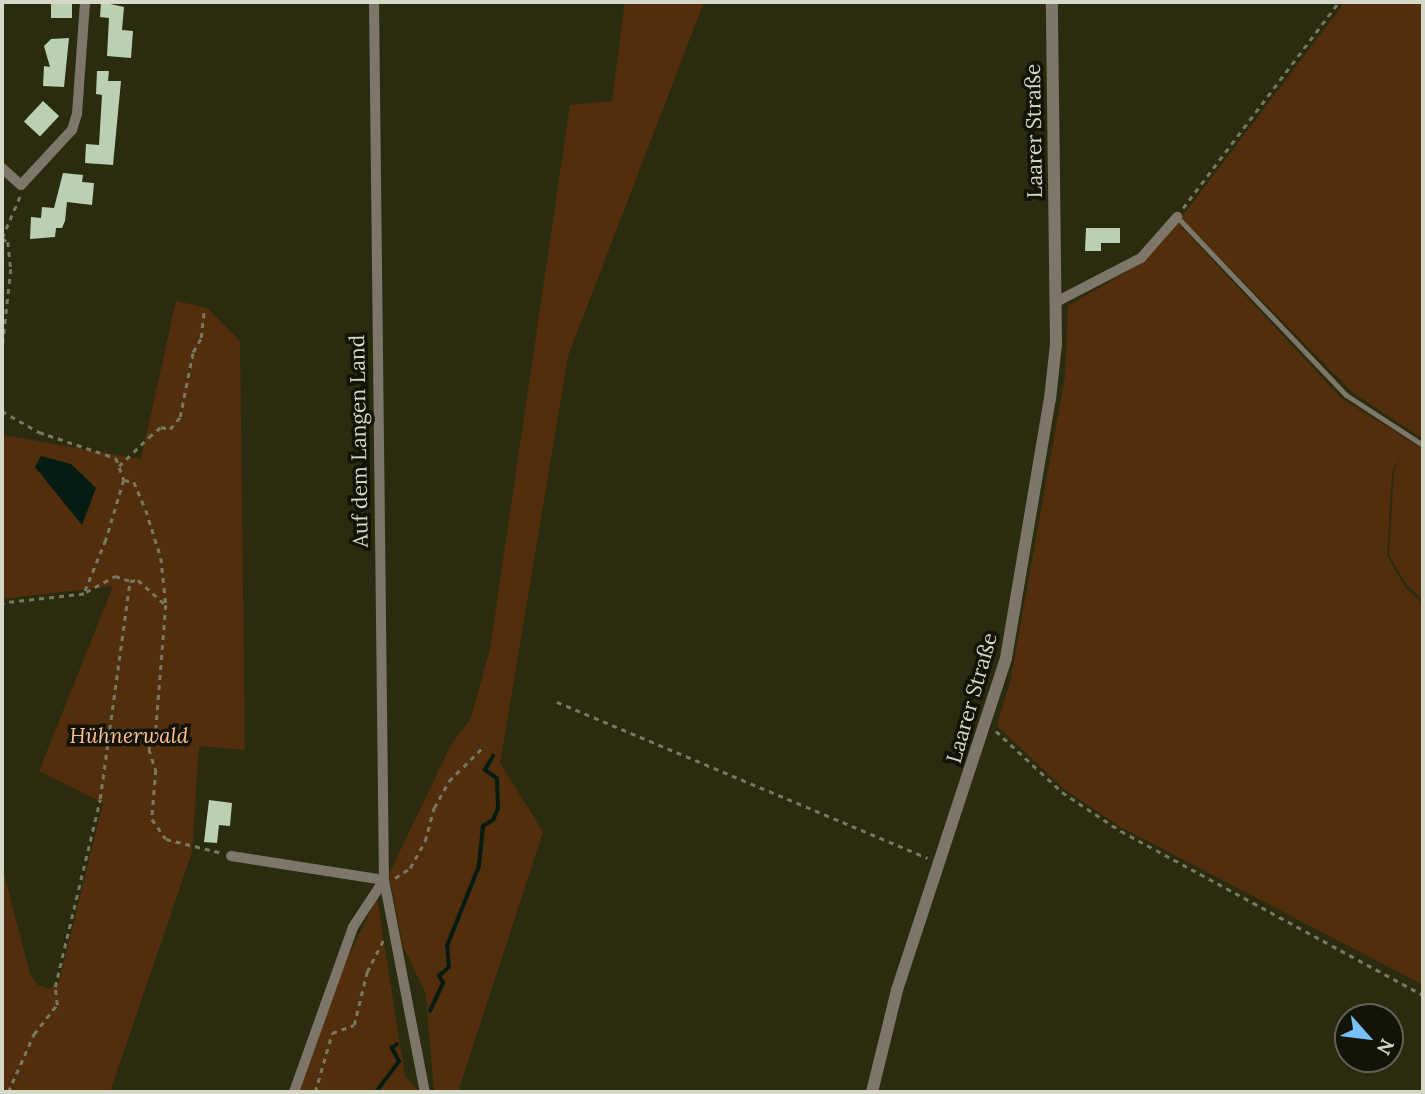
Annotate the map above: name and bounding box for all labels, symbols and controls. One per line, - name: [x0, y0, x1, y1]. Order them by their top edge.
- street label: Laarer Straße: [1020, 63, 1048, 199]
- street label: Auf dem Langen Land: [345, 334, 373, 548]
- street label: Laarer Straße: [941, 630, 1003, 766]
- park label: Hühnerwald: [70, 723, 188, 749]
- north arrow: [1334, 1003, 1404, 1073]
- text: N: [1372, 1035, 1400, 1059]

